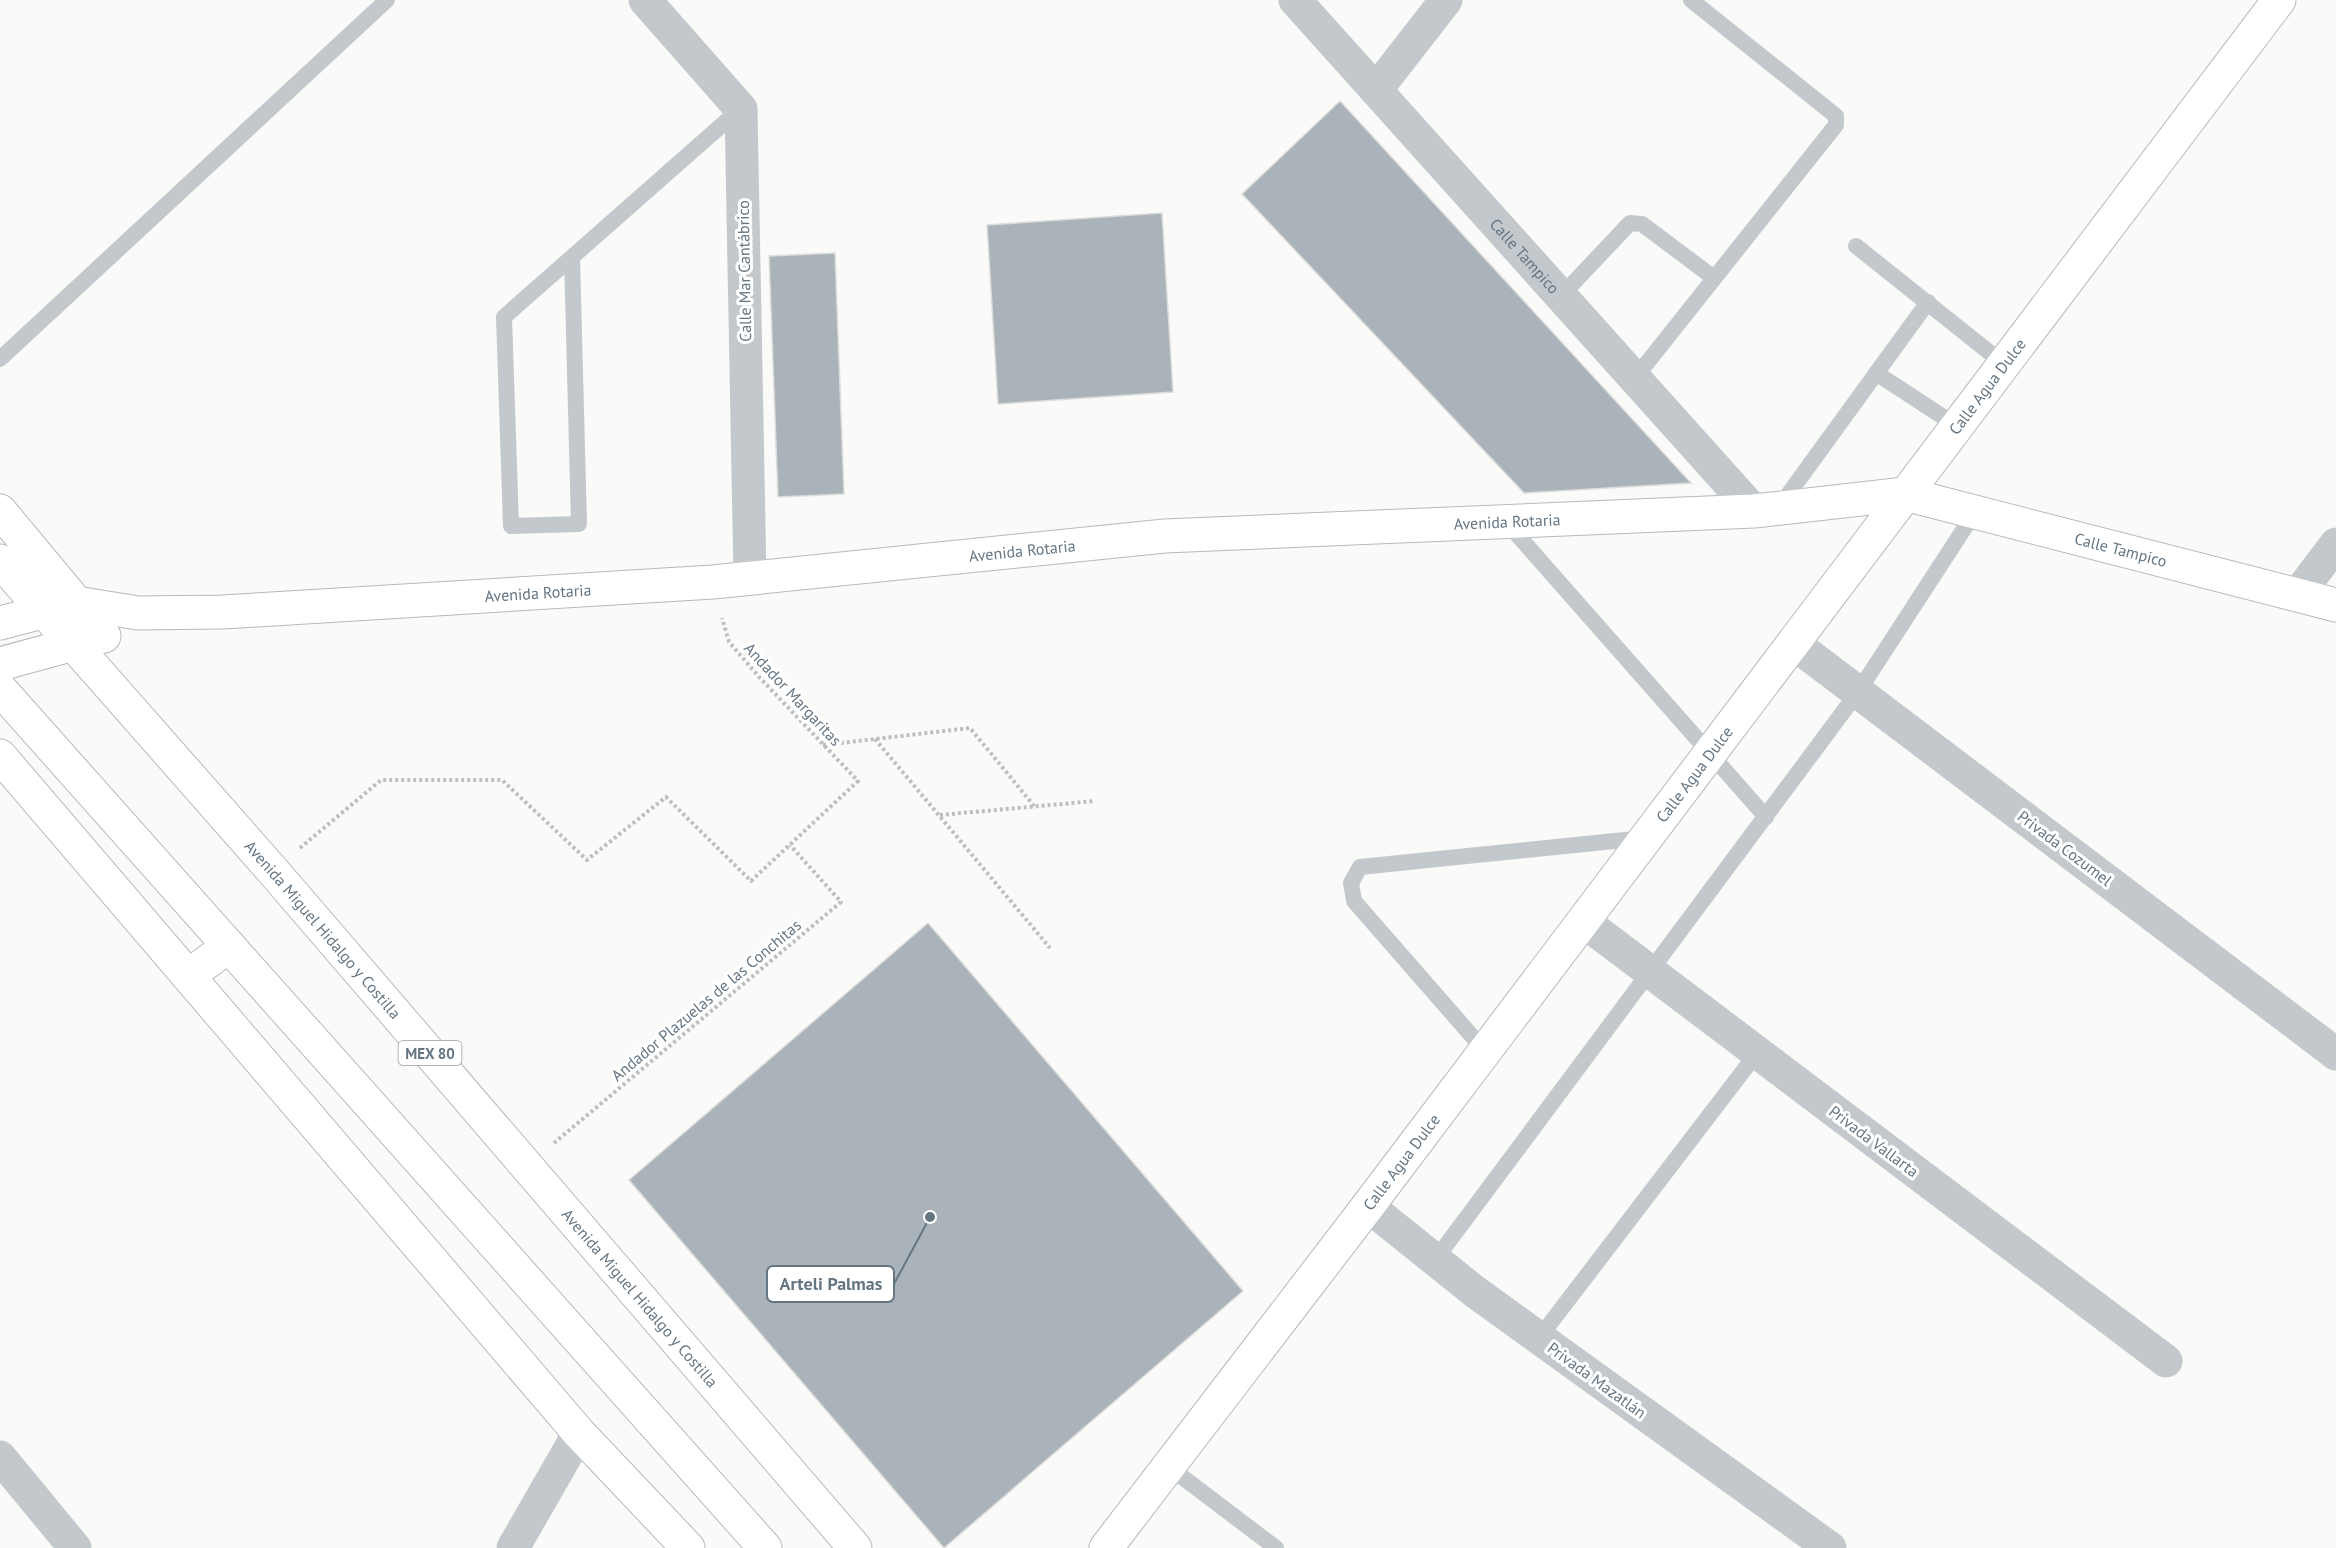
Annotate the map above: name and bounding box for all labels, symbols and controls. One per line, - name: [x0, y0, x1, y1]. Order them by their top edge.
- street label: Calle Mar Cantábrico: [733, 200, 755, 342]
- street label: Calle Tampico: [1486, 214, 1564, 298]
- street label: Calle Agua Dulce: [1944, 334, 2030, 438]
- street label: Avenida Rotaria: [1453, 509, 1561, 534]
- street label: Calle Tampico: [2073, 528, 2169, 571]
- street label: Avenida Rotaria: [968, 535, 1076, 566]
- street label: Avenida Rotaria: [484, 579, 592, 606]
- street label: Andador Margaritas: [740, 638, 846, 750]
- street label: Calle Agua Dulce: [1651, 722, 1737, 826]
- street label: Privada Cozumel: [2014, 806, 2116, 890]
- street label: Avenida Miguel Hidalgo y Costilla: [241, 836, 405, 1023]
- street label: Andador Plazuelas de las Conchitas: [607, 915, 805, 1085]
- road number: MEX 80: [398, 1041, 462, 1065]
- street label: Privada Vallarta: [1825, 1101, 1923, 1181]
- street label: Calle Agua Dulce: [1358, 1110, 1444, 1214]
- street label: Avenida Miguel Hidalgo y Costilla: [558, 1204, 722, 1391]
- callout: Arteli Palmas: [767, 1266, 894, 1302]
- text: Arteli Palmas: [780, 1272, 883, 1295]
- street label: Privada Mazatlán: [1544, 1338, 1650, 1422]

